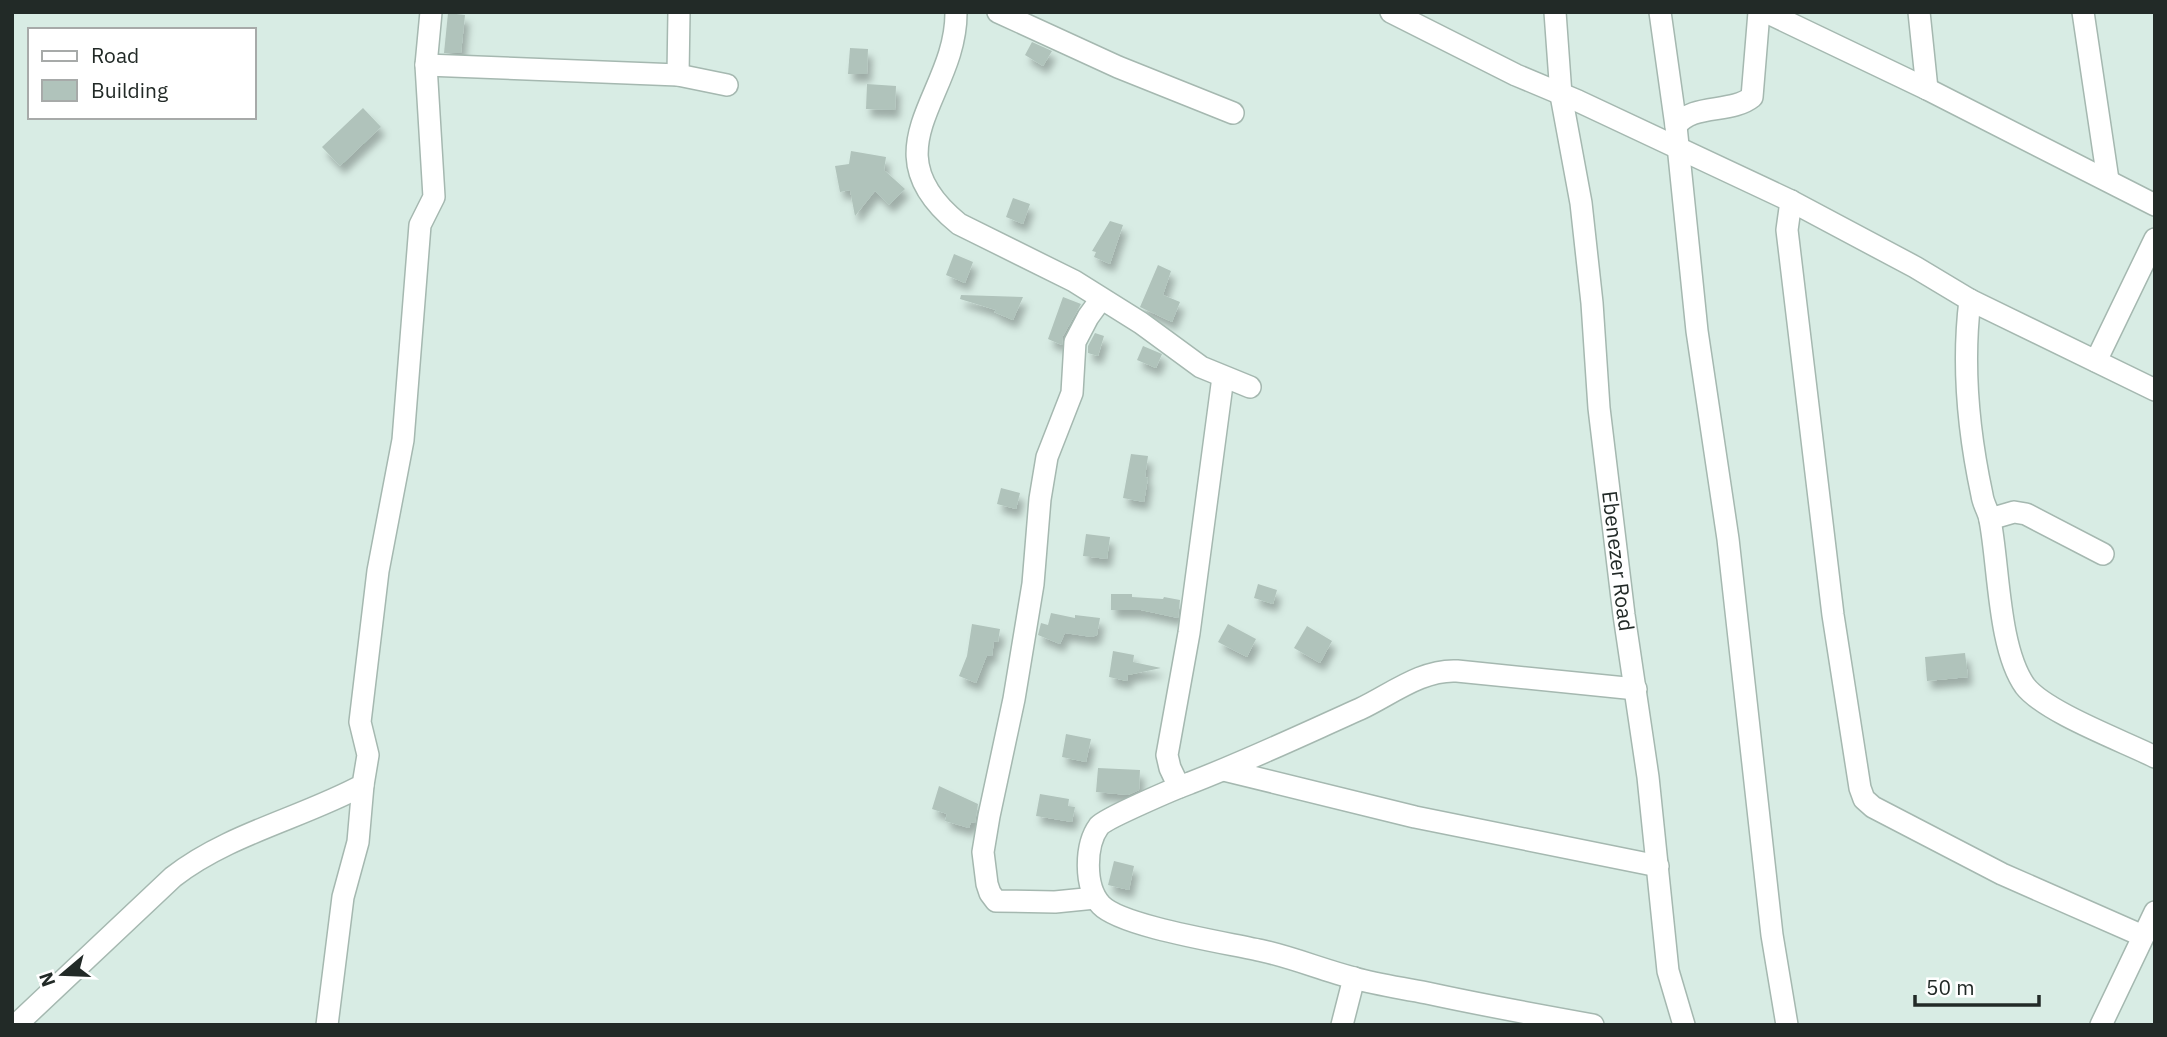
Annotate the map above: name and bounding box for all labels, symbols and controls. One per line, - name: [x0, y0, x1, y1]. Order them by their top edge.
- legend: [28, 28, 256, 119]
- text: Road: [91, 41, 139, 69]
- text: Building: [91, 76, 168, 104]
- street label: Ebenezer Road: [1596, 489, 1641, 633]
- north arrow: [28, 939, 98, 1009]
- scale bar: [1915, 964, 2039, 1008]
- text: N: [33, 969, 61, 990]
- text: 50 m: [1926, 973, 1975, 1001]

